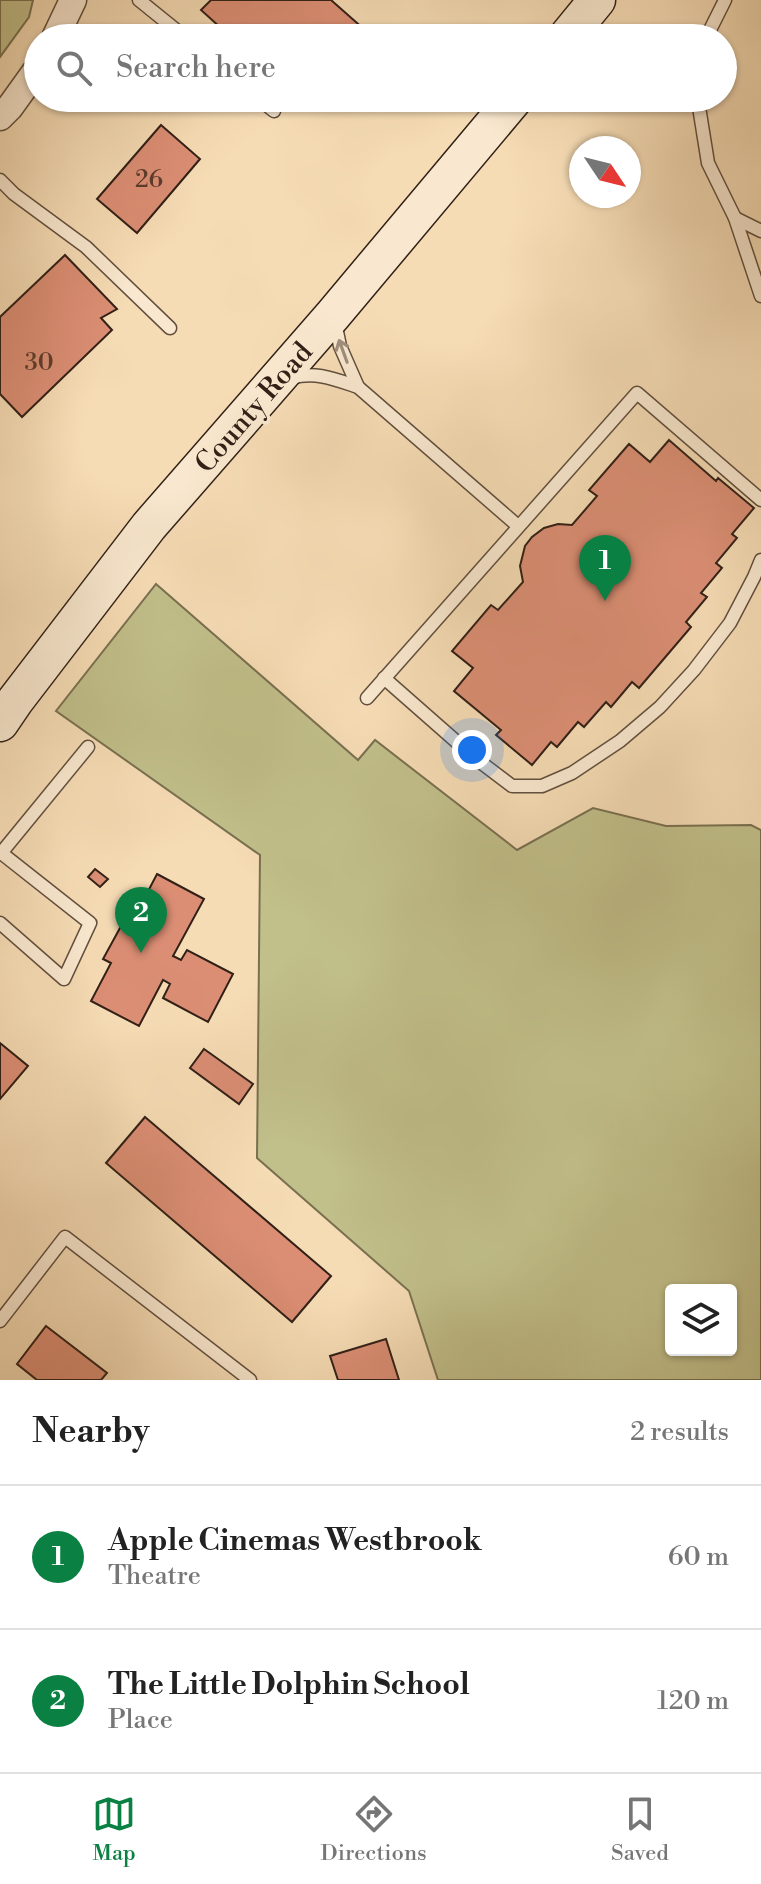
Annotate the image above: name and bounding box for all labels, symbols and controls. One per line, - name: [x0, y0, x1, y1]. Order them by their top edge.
- search box: [24, 24, 737, 112]
- icon: search: [52, 46, 96, 90]
- text: Search here: [116, 49, 276, 87]
- north arrow: [569, 136, 641, 208]
- house number: 26: [135, 165, 163, 195]
- street label: County Road: [188, 335, 320, 481]
- one-way arrow: [335, 339, 350, 364]
- house number: 30: [24, 348, 54, 378]
- pin: 1: [579, 535, 631, 601]
- your location: [452, 730, 492, 770]
- pin: 2: [115, 887, 167, 953]
- map controls: [665, 1284, 737, 1356]
- button: layers: [665, 1284, 737, 1356]
- text: Nearby: [32, 1411, 150, 1453]
- text: 2 results: [630, 1416, 729, 1448]
- text: Apple Cinemas Westbrook: [108, 1522, 482, 1560]
- text: 1: [52, 1541, 64, 1573]
- text: 60 m: [668, 1541, 729, 1573]
- text: Theatre: [108, 1560, 201, 1592]
- text: The Little Dolphin School: [108, 1666, 470, 1704]
- text: 2: [50, 1685, 66, 1717]
- text: 120 m: [657, 1685, 729, 1717]
- text: Place: [108, 1704, 173, 1736]
- tab: Map: [92, 1792, 136, 1867]
- tab: Directions: [321, 1792, 427, 1867]
- tab: Saved: [611, 1792, 669, 1867]

